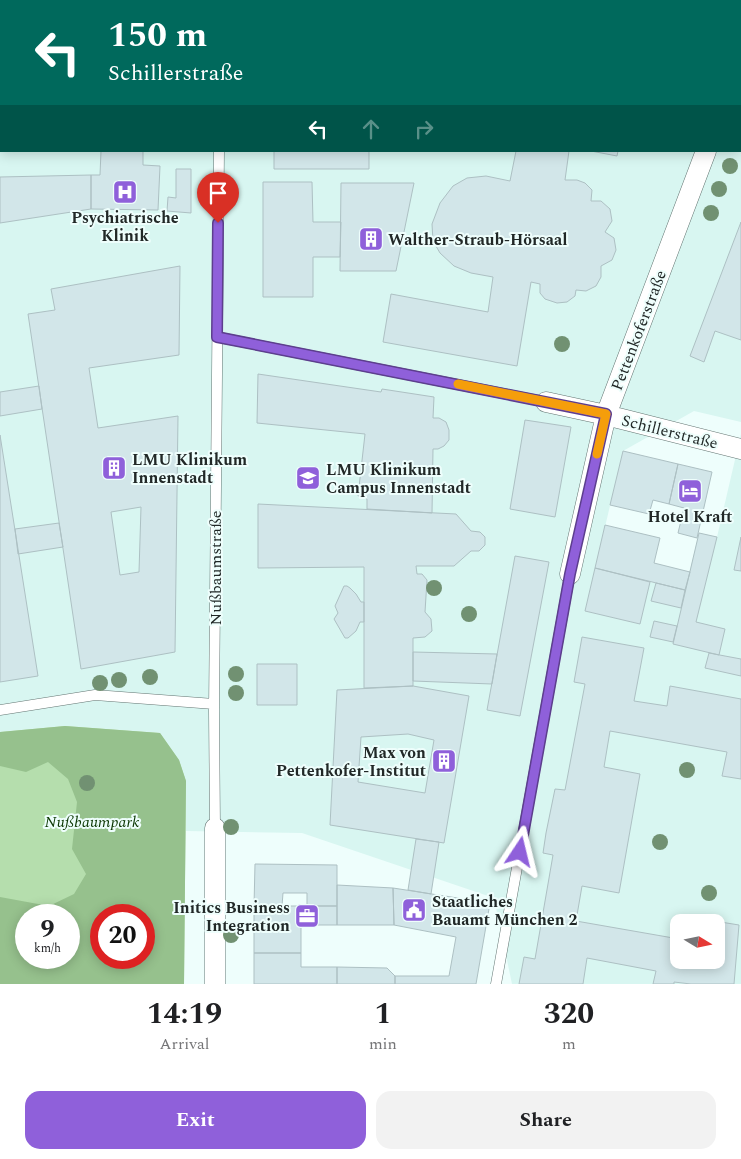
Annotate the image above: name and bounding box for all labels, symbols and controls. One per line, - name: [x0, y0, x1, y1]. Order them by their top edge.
- text: 150 m: [108, 9, 207, 62]
- icon: left: [25, 20, 90, 85]
- text: Schillerstraße: [108, 57, 243, 90]
- icon: left: [304, 115, 332, 143]
- icon: ahead: [357, 115, 385, 143]
- icon: right: [410, 115, 438, 143]
- pin: [197, 172, 239, 223]
- hospital icon: Psychiatrische Klinik: [112, 179, 138, 205]
- icon: arrive: [204, 179, 232, 207]
- place label: Psychiatrische Klinik: [71, 206, 179, 248]
- building icon: Walther-Straub-Hörsaal: [358, 226, 384, 252]
- place label: Walther-Straub-Hörsaal: [388, 228, 567, 252]
- street label: Pettenkoferstraße: [605, 267, 673, 394]
- street label: Schillerstraße: [619, 408, 720, 456]
- place label: LMU Klinikum Innenstadt: [132, 448, 248, 490]
- building icon: LMU Klinikum Innenstadt: [101, 455, 127, 481]
- place label: LMU Klinikum Campus Innenstadt: [326, 458, 471, 500]
- school or university icon: LMU Klinikum Campus Innenstadt: [295, 465, 321, 491]
- hotel icon: Hotel Kraft: [677, 478, 703, 504]
- place label: Hotel Kraft: [648, 505, 732, 529]
- street label: Nußbaumstraße: [204, 510, 228, 626]
- place label: Max von Pettenkofer-Institut: [276, 741, 426, 783]
- building icon: Max von Pettenkofer-Institut: [431, 748, 457, 774]
- park label: Nußbaumpark: [45, 810, 140, 834]
- position arrow: [493, 825, 545, 877]
- place label: Staatliches Bauamt München 2: [432, 890, 578, 932]
- place label: Initics Business Integration: [173, 896, 290, 938]
- public building icon: Staatliches Bauamt München 2: [401, 897, 427, 923]
- office icon: Initics Business Integration: [294, 903, 320, 929]
- speed limit sign: 20: [90, 904, 155, 969]
- text: 9: [40, 911, 55, 949]
- north arrow: [670, 914, 725, 969]
- map controls: [670, 914, 725, 969]
- text: km/h: [34, 939, 61, 958]
- text: 14:19: [147, 991, 222, 1037]
- text: 1: [374, 991, 391, 1037]
- text: 320: [544, 991, 594, 1037]
- text: Arrival: [160, 1032, 209, 1056]
- text: min: [369, 1032, 397, 1056]
- text: m: [562, 1032, 576, 1056]
- button: Exit: [25, 1091, 366, 1149]
- button: Share: [376, 1091, 716, 1149]

